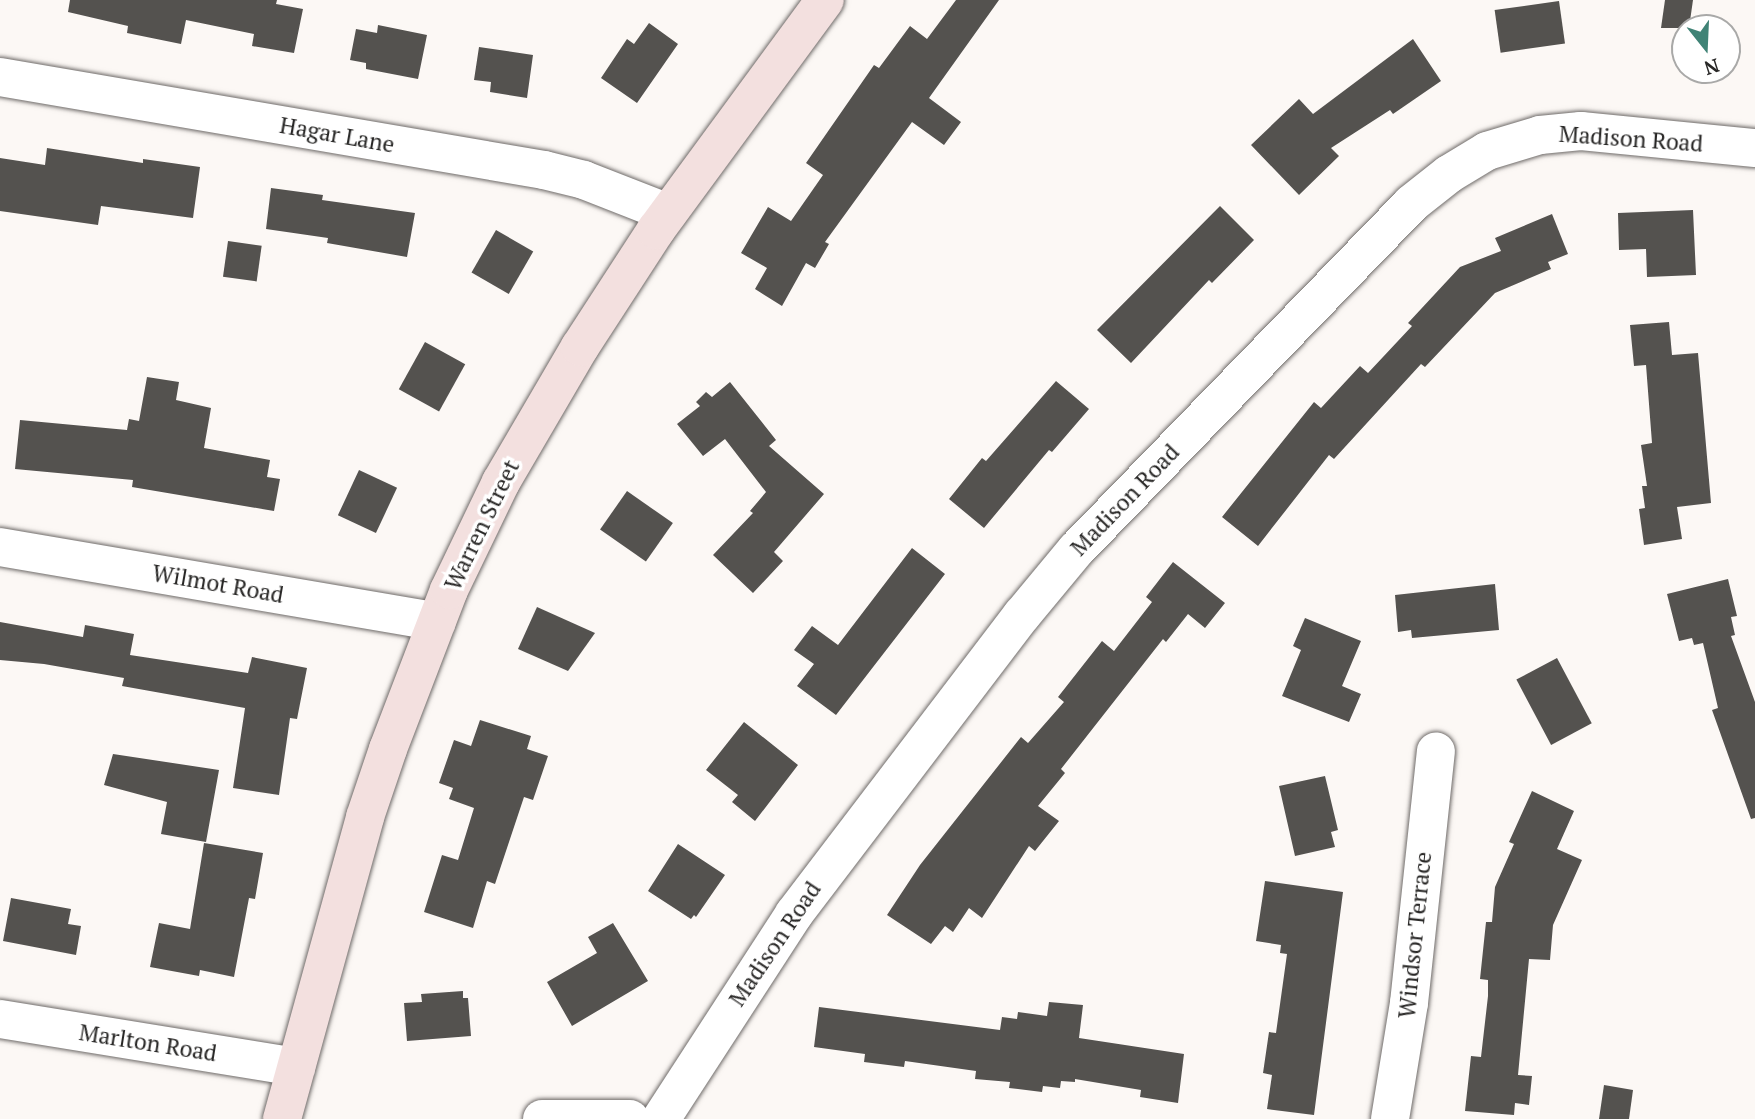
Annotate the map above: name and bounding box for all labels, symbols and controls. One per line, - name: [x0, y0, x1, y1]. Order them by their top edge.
- north arrow: [1671, 14, 1741, 84]
- text: N: [1701, 53, 1723, 82]
- street label: Hagar Lane: [278, 111, 396, 159]
- street label: Madison Road: [1558, 120, 1704, 158]
- street label: Madison Road: [1065, 438, 1185, 562]
- street label: Warren Street: [439, 455, 525, 595]
- street label: Wilmot Road: [150, 559, 286, 609]
- street label: Windsor Terrace: [1393, 850, 1437, 1020]
- street label: Madison Road: [723, 876, 827, 1012]
- street label: Marlton Road: [77, 1018, 219, 1068]

